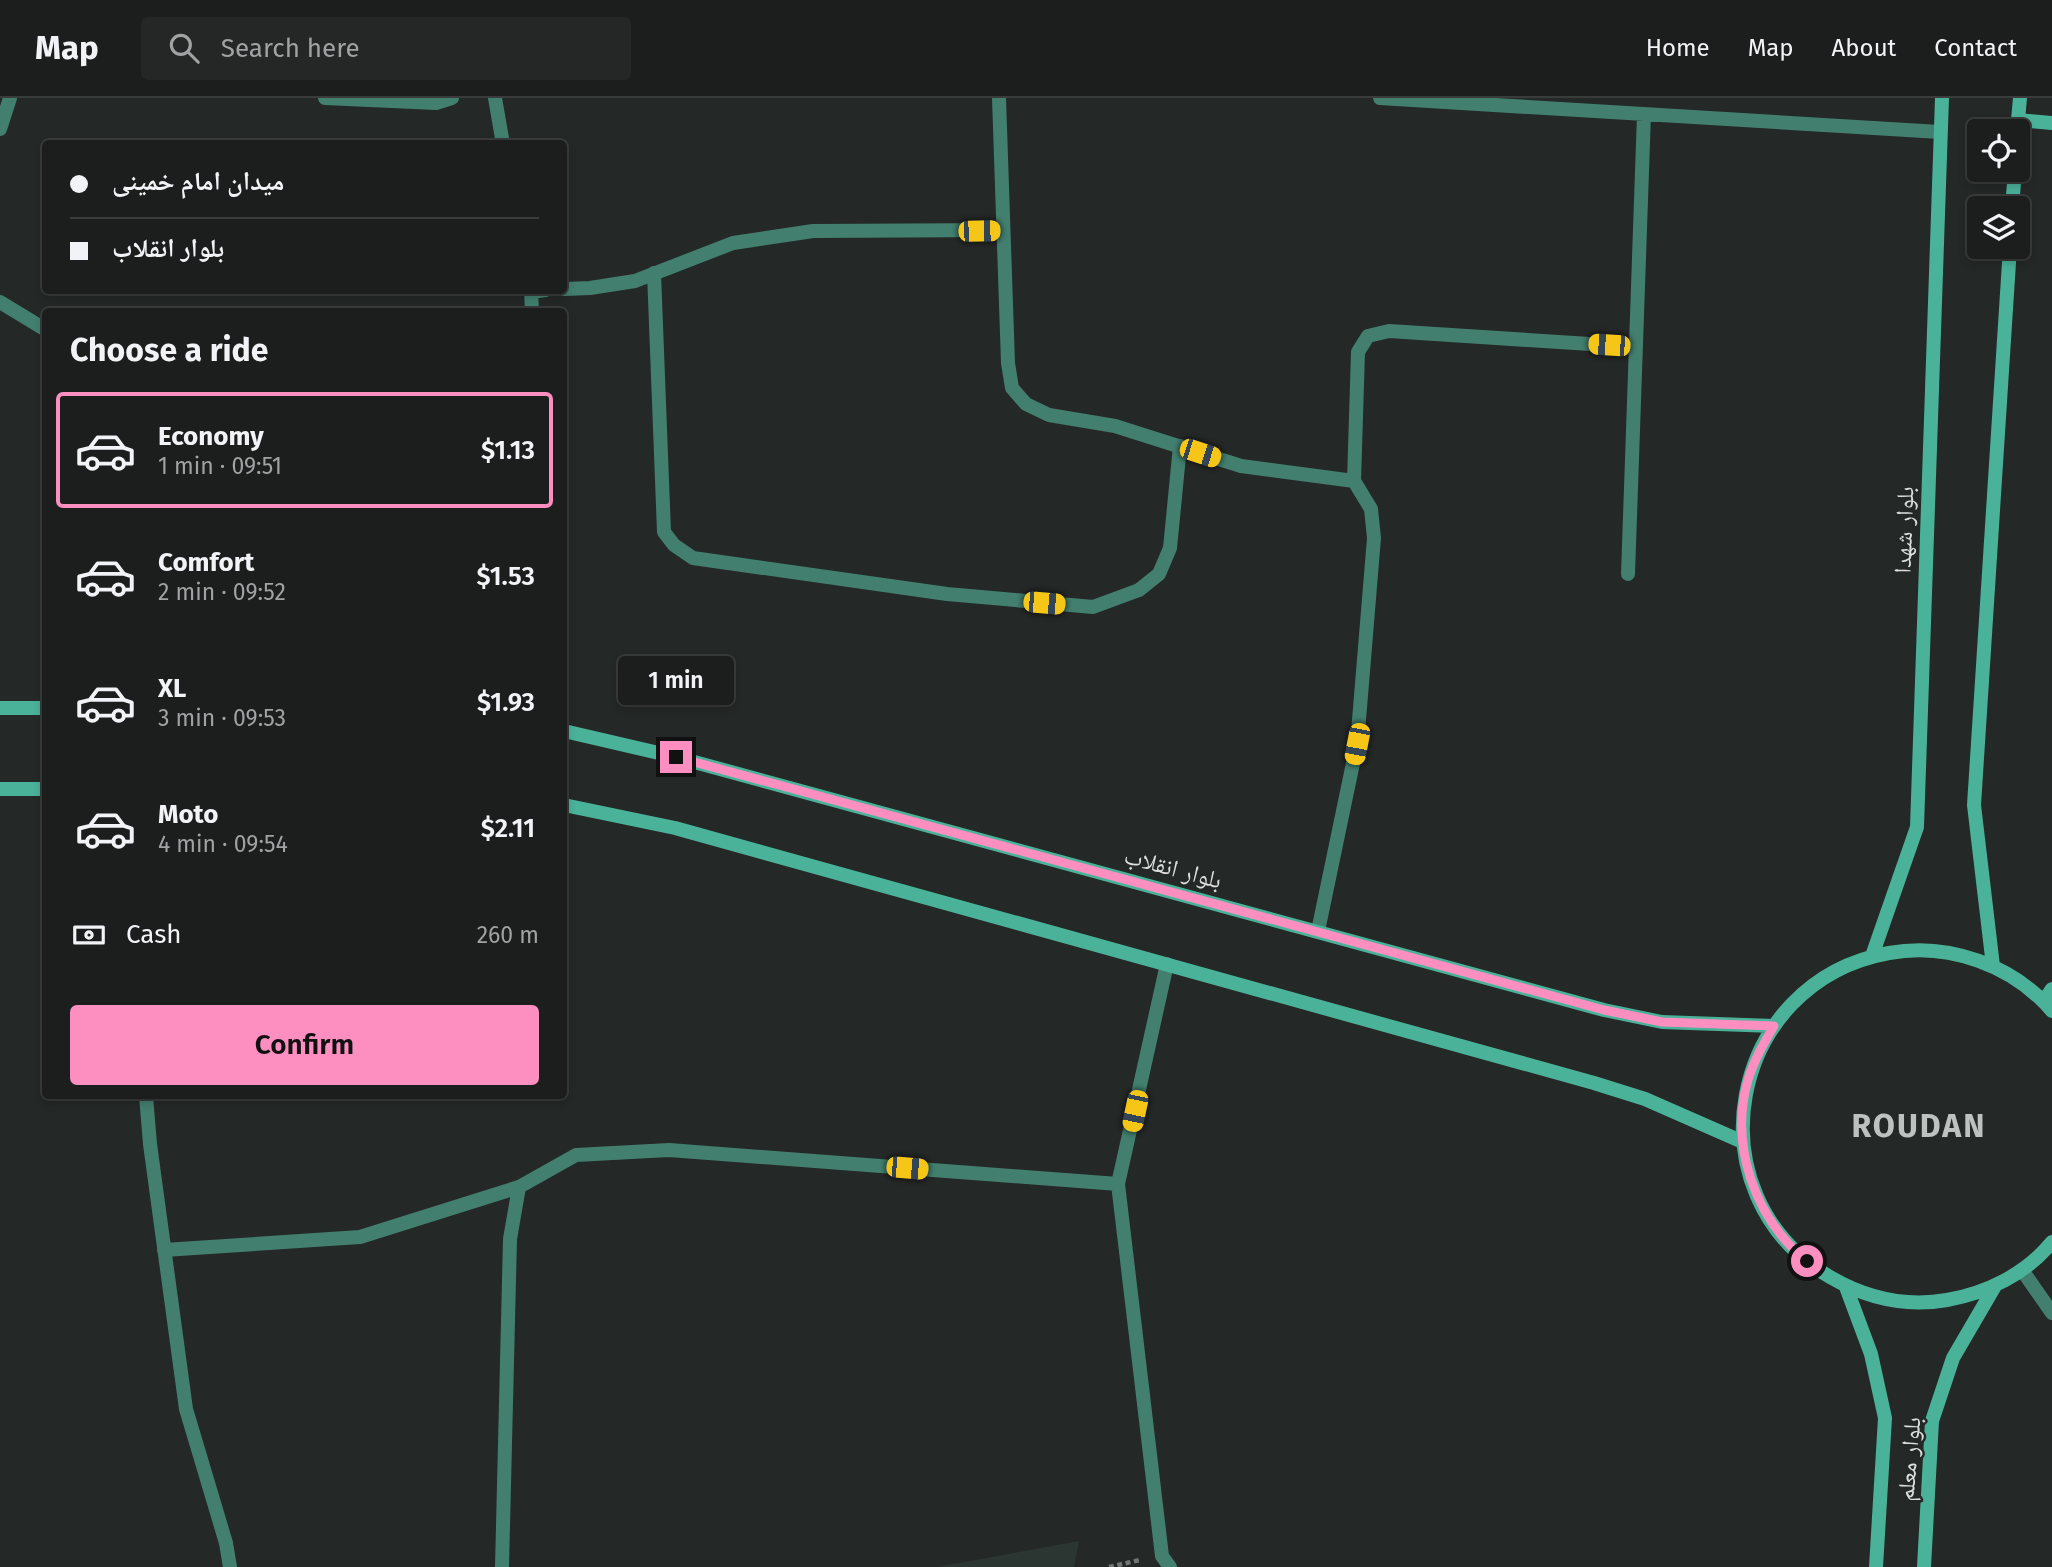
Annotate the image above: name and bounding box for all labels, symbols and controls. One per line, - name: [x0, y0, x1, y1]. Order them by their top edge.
- search box: [141, 17, 631, 80]
- text: Map: [35, 28, 99, 68]
- icon: search: [165, 29, 203, 67]
- text: Search here: [221, 33, 360, 64]
- text: Home: [1646, 34, 1710, 62]
- text: Map: [1748, 34, 1794, 62]
- text: About: [1832, 34, 1896, 62]
- text: Contact: [1934, 34, 2017, 62]
- map controls: [1967, 119, 2030, 259]
- button: locate: [1967, 119, 2030, 182]
- text: میدان امام خمینی: [112, 166, 284, 197]
- button: layers: [1967, 196, 2030, 259]
- car: [958, 220, 1001, 242]
- text: بلوار انقلاب: [112, 233, 224, 264]
- text: Choose a ride: [70, 331, 268, 369]
- car: [1588, 333, 1631, 357]
- icon: car: [74, 419, 137, 482]
- text: Economy: [158, 421, 264, 452]
- text: $1.13: [481, 435, 535, 466]
- car: [1177, 437, 1224, 469]
- text: 1 min · 09:51: [158, 452, 282, 480]
- street label: بلوار شهدا: [1888, 486, 1920, 574]
- icon: car: [74, 545, 137, 608]
- text: Comfort: [158, 547, 254, 578]
- text: $1.53: [476, 561, 535, 592]
- text: 2 min · 09:52: [158, 578, 286, 606]
- car: [1023, 591, 1066, 615]
- callout: 1 min: [618, 656, 734, 704]
- text: 1 min: [648, 666, 704, 694]
- icon: car: [74, 671, 137, 734]
- text: XL: [158, 673, 186, 704]
- text: $1.93: [477, 687, 535, 718]
- text: 3 min · 09:53: [158, 704, 286, 732]
- car: [1343, 721, 1372, 767]
- route end: [660, 741, 692, 773]
- icon: car: [74, 797, 137, 860]
- text: Moto: [158, 799, 218, 830]
- text: $2.11: [481, 813, 535, 844]
- text: 4 min · 09:54: [158, 830, 288, 858]
- street label: بلوار انقلاب: [1121, 842, 1225, 894]
- icon: cash: [70, 916, 108, 954]
- text: Cash: [126, 919, 182, 950]
- text: 260 m: [477, 921, 539, 949]
- button: Confirm: [70, 1005, 539, 1085]
- car: [1121, 1088, 1150, 1134]
- district label: ROUDAN: [1852, 1107, 1986, 1145]
- car: [886, 1156, 929, 1180]
- route start: [1791, 1245, 1823, 1277]
- street label: بلوار معلم: [1891, 1416, 1929, 1502]

